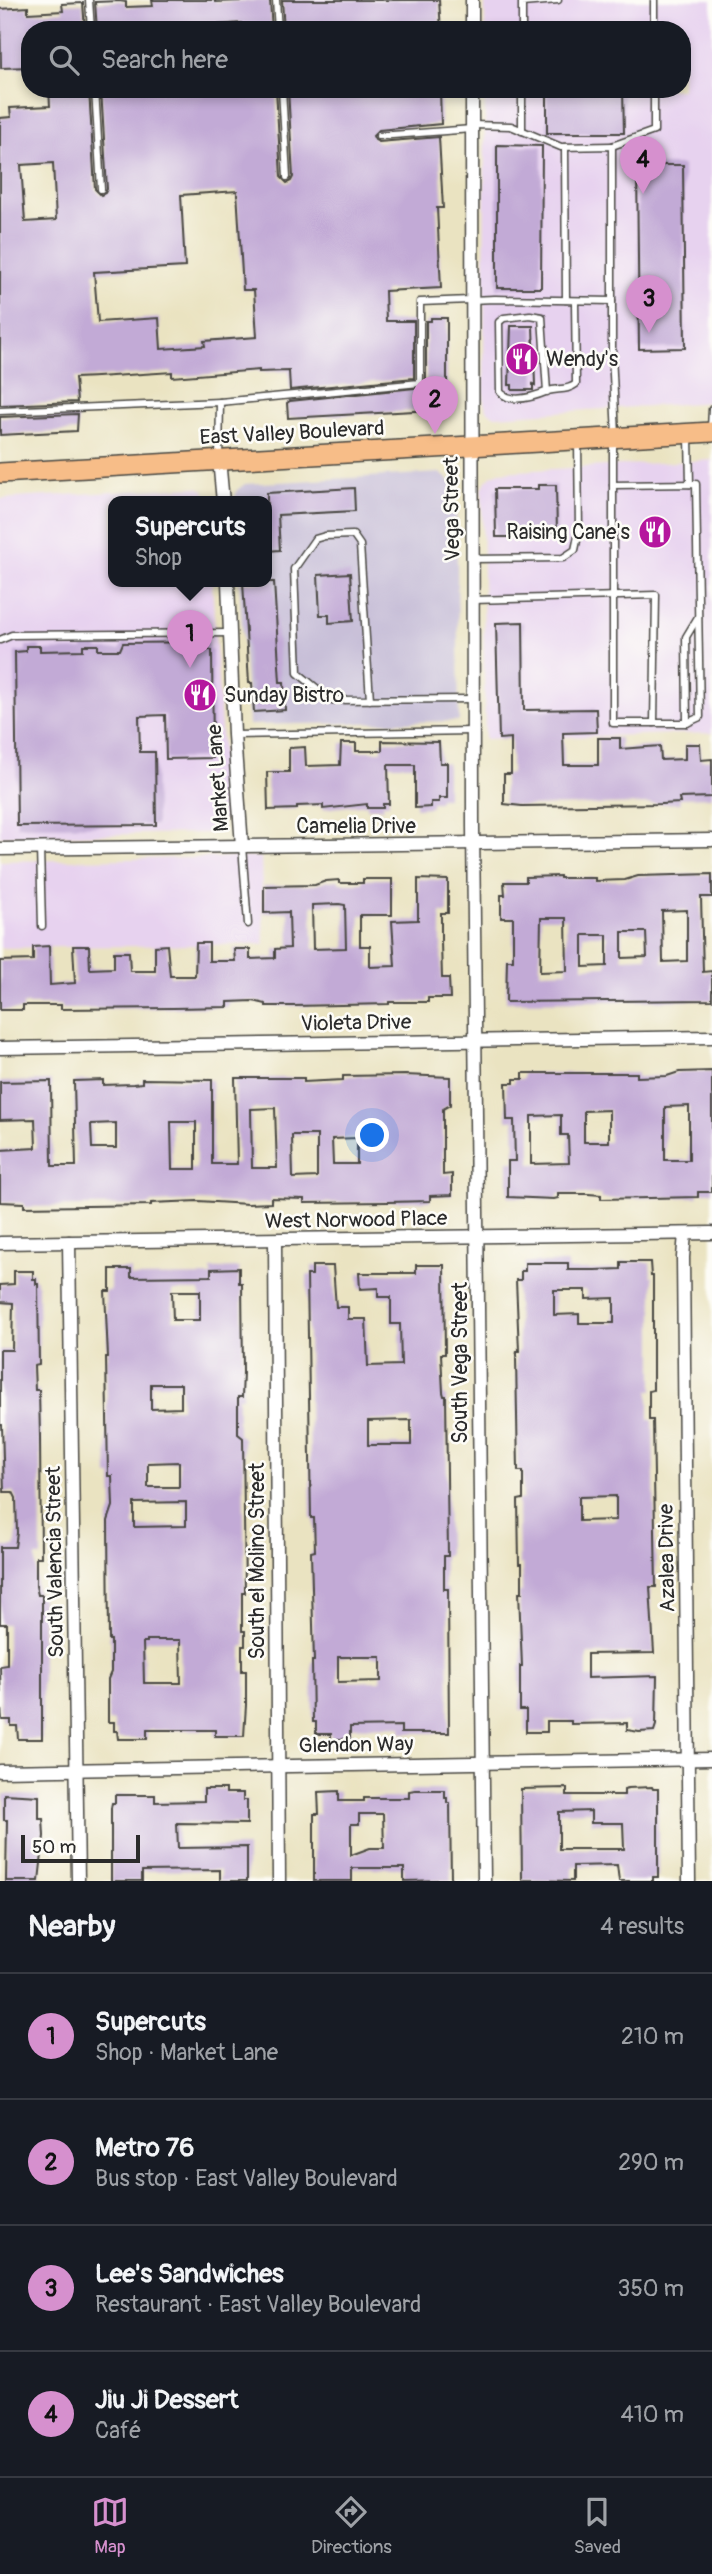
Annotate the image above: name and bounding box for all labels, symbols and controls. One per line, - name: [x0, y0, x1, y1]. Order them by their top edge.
- search box: [21, 21, 691, 98]
- icon: search: [45, 41, 83, 79]
- text: Search here: [101, 44, 228, 76]
- pin: 4: [620, 136, 666, 194]
- pin: 3: [626, 275, 672, 333]
- restaurant icon: Wendy's: [503, 340, 541, 378]
- place label: Wendy's: [546, 346, 619, 373]
- pin: 2: [412, 376, 458, 434]
- street label: East Valley Boulevard: [199, 415, 385, 451]
- street label: Vega Street: [438, 456, 466, 562]
- popup: [108, 496, 272, 587]
- text: Supercuts: [135, 511, 246, 543]
- restaurant icon: Raising Cane's: [636, 513, 674, 551]
- place label: Raising Cane's: [507, 519, 631, 546]
- text: Shop: [135, 543, 182, 572]
- pin: 1: [167, 610, 213, 668]
- restaurant icon: Sunday Bistro: [181, 676, 219, 714]
- place label: Sunday Bistro: [224, 682, 344, 709]
- street label: Market Lane: [201, 723, 235, 833]
- street label: Camelia Drive: [296, 813, 416, 840]
- street label: Violeta Drive: [300, 1009, 412, 1037]
- your location: [355, 1118, 389, 1152]
- street label: West Norwood Place: [264, 1205, 448, 1235]
- street label: South Vega Street: [447, 1282, 474, 1444]
- street label: South el Molino Street: [244, 1462, 271, 1659]
- street label: South Valencia Street: [40, 1465, 70, 1658]
- street label: Azalea Drive: [653, 1503, 681, 1613]
- street label: Glendon Way: [298, 1731, 414, 1759]
- scale bar: [21, 1832, 140, 1864]
- text: 50 m: [32, 1835, 76, 1859]
- text: Nearby: [28, 1908, 115, 1945]
- text: 4 results: [600, 1912, 684, 1941]
- text: Supercuts: [95, 2006, 206, 2038]
- text: 1: [47, 2022, 56, 2051]
- text: 210 m: [621, 2022, 684, 2051]
- text: Shop · Market Lane: [95, 2038, 278, 2067]
- text: Metro 76: [95, 2132, 194, 2164]
- text: 2: [45, 2148, 57, 2177]
- text: 290 m: [618, 2148, 684, 2177]
- text: Bus stop · East Valley Boulevard: [95, 2164, 398, 2193]
- text: Lee's Sandwiches: [95, 2258, 284, 2290]
- text: 3: [45, 2274, 57, 2303]
- text: 350 m: [618, 2274, 684, 2303]
- text: Restaurant · East Valley Boulevard: [95, 2290, 421, 2319]
- text: Jiu Ji Dessert: [95, 2384, 238, 2416]
- text: 4: [44, 2400, 58, 2429]
- text: 410 m: [621, 2400, 684, 2429]
- text: Café: [95, 2416, 141, 2445]
- tab: Map: [91, 2493, 129, 2559]
- tab: Directions: [311, 2493, 392, 2559]
- tab: Saved: [574, 2493, 621, 2559]

